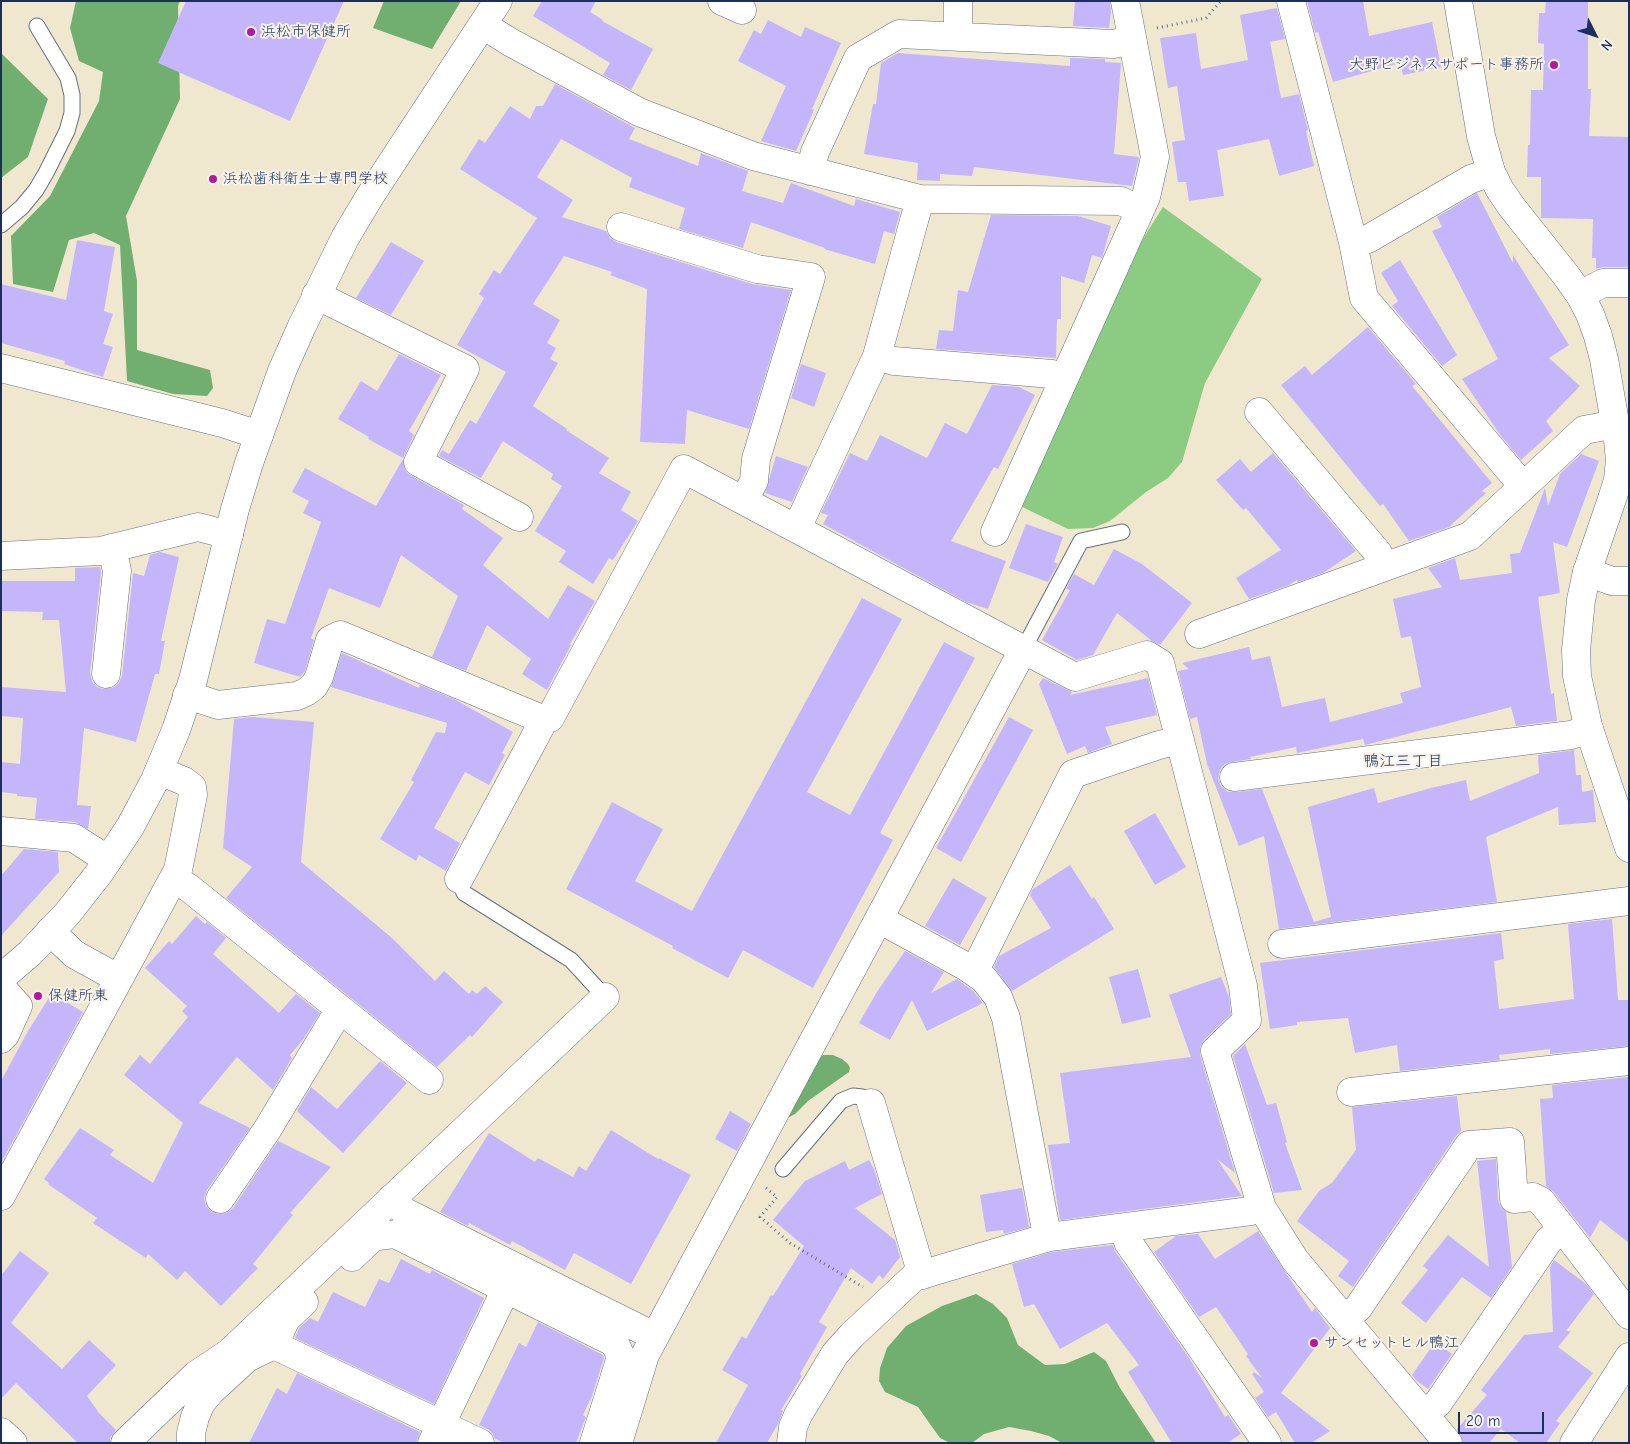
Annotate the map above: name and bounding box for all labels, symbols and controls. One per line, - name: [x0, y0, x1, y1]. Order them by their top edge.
- north arrow: [1570, 10, 1620, 60]
- place label: 浜松市保健所: [261, 23, 351, 41]
- marker: 浜松市保健所: [245, 26, 257, 38]
- text: N: [1597, 36, 1616, 54]
- place label: 大野ビジネスサポート事務所: [1349, 56, 1544, 74]
- marker: 大野ビジネスサポート事務所: [1548, 59, 1560, 71]
- place label: 浜松歯科衛生士専門学校: [223, 170, 388, 188]
- marker: 浜松歯科衛生士専門学校: [207, 173, 219, 185]
- district label: 鴨江三丁目: [1363, 751, 1443, 771]
- place label: 保健所東: [48, 987, 108, 1005]
- marker: 保健所東: [32, 990, 44, 1002]
- place label: サンセットヒル鴨江: [1324, 1334, 1459, 1352]
- marker: サンセットヒル鴨江: [1308, 1337, 1320, 1349]
- scale bar: [1460, 1402, 1546, 1434]
- text: 20 m: [1466, 1412, 1500, 1430]

